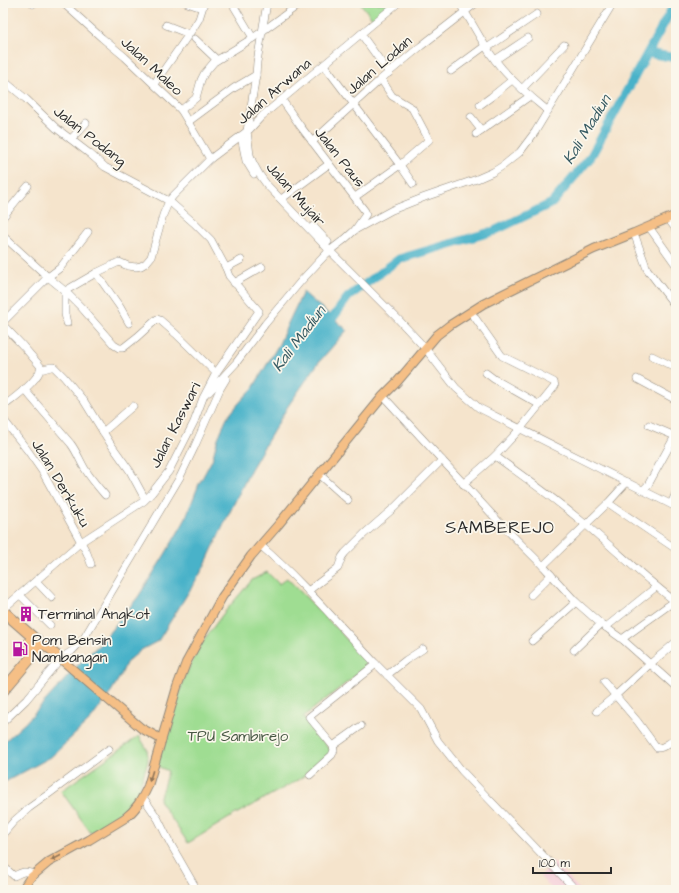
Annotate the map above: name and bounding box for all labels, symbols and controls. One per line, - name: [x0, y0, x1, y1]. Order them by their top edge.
- street label: Jalan Lodan: [342, 31, 417, 100]
- street label: Jalan Maleo: [116, 32, 188, 101]
- street label: Jalan Arwana: [233, 53, 316, 129]
- water label: Kali Madiun: [558, 89, 617, 168]
- street label: Jalan Podang: [48, 101, 131, 173]
- street label: Jalan Paus: [309, 123, 370, 192]
- street label: Jalan Mujair: [261, 158, 330, 231]
- water label: Kali Madiun: [267, 300, 332, 376]
- street label: Jalan Kaswari: [145, 378, 206, 472]
- street label: Jalan Derkuku: [26, 435, 95, 531]
- district label: SAMBEREJO: [445, 516, 555, 540]
- place label: Terminal Angkot: [38, 604, 150, 626]
- building icon: Terminal Angkot: [17, 605, 35, 623]
- place label: Pom Bensin Nambangan: [32, 630, 112, 669]
- fuel station icon: Pom Bensin Nambangan: [11, 640, 29, 658]
- park label: TPU Sambirejo: [188, 726, 289, 747]
- one-way arrow: [148, 771, 154, 783]
- scale bar: [533, 849, 611, 875]
- one-way arrow: [50, 855, 62, 861]
- text: 100 m: [539, 855, 570, 872]

